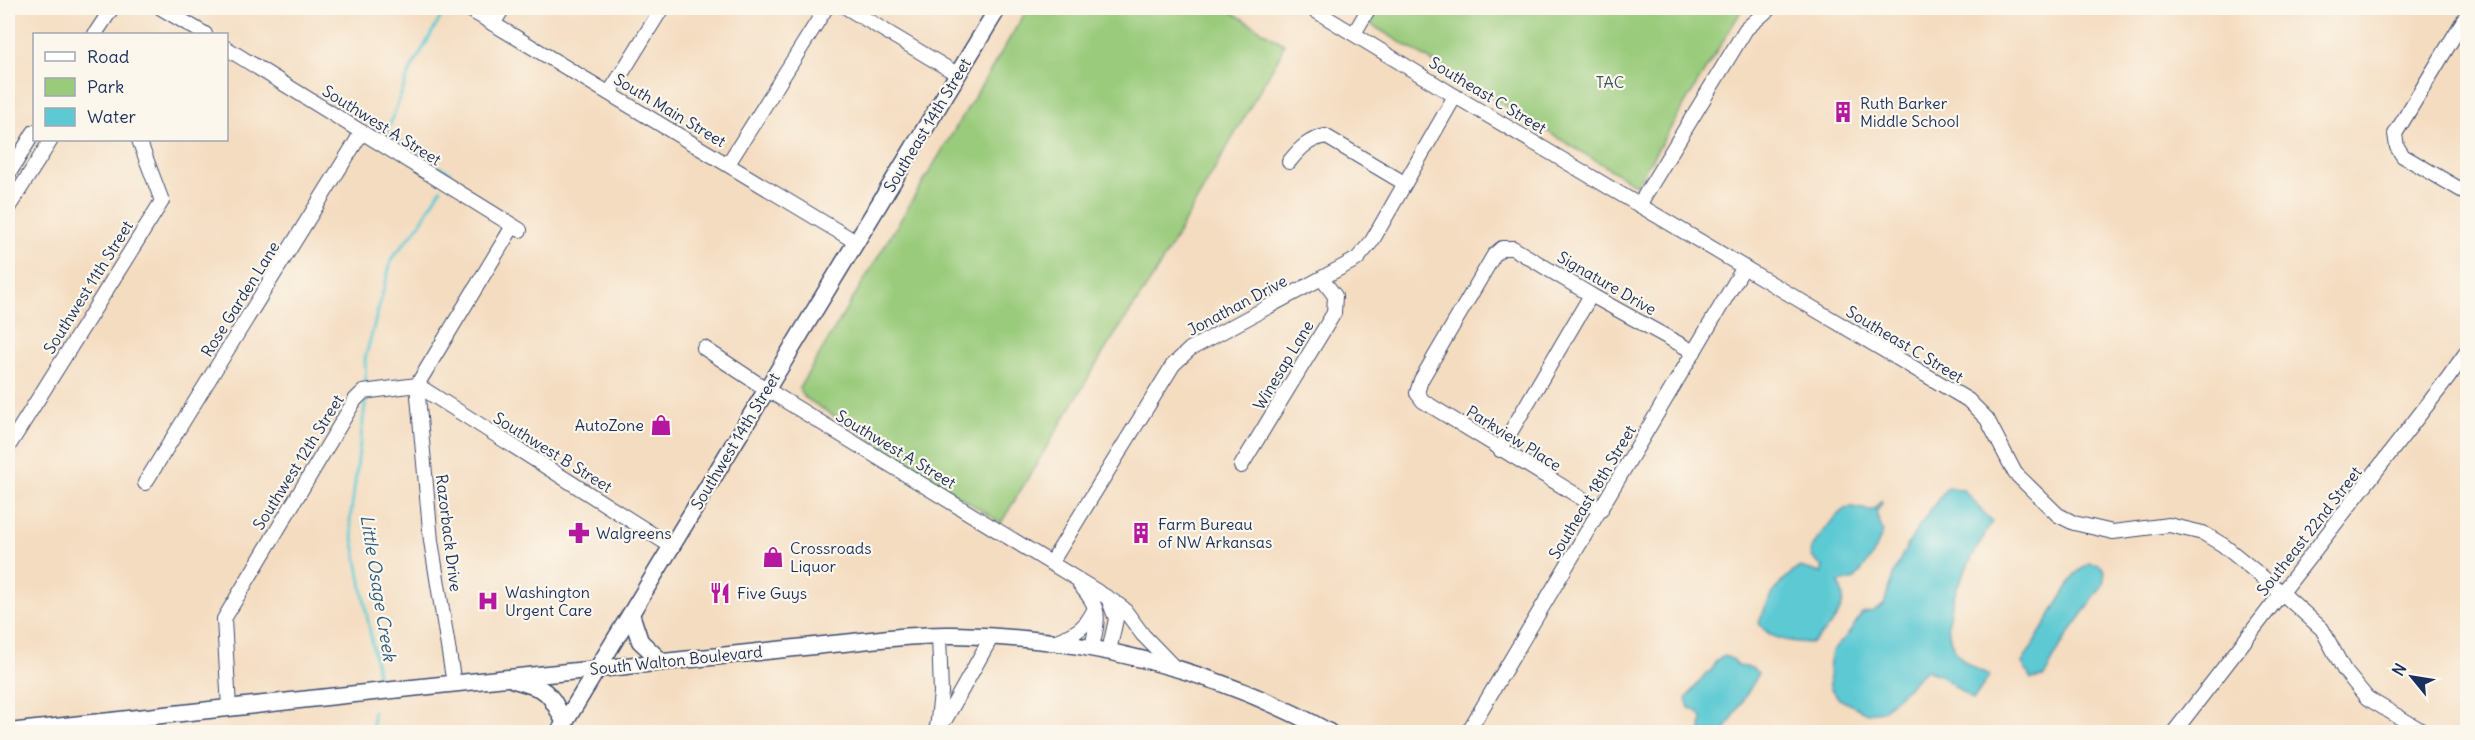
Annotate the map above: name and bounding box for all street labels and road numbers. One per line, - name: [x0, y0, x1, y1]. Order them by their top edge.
- street label: Southeast C Street: [1426, 52, 1551, 138]
- street label: Southeast 14th Street: [879, 54, 975, 196]
- street label: South Main Street: [610, 69, 730, 152]
- street label: Southwest A Street: [319, 80, 446, 170]
- street label: Southwest 11th Street: [39, 216, 137, 357]
- street label: Rose Garden Lane: [196, 238, 284, 360]
- street label: Signature Drive: [1554, 247, 1660, 319]
- street label: Jonathan Drive: [1184, 270, 1290, 340]
- street label: Southeast C Street: [1843, 301, 1968, 387]
- street label: Winesap Lane: [1248, 317, 1318, 413]
- street label: Southwest 14th Street: [686, 368, 784, 513]
- street label: Southwest 12th Street: [248, 390, 348, 533]
- street label: Parkview Place: [1463, 401, 1565, 475]
- street label: Southwest A Street: [832, 405, 960, 493]
- street label: Southwest B Street: [490, 407, 617, 497]
- street label: Southeast 18th Street: [1544, 421, 1640, 563]
- street label: Southeast 22nd Street: [2252, 462, 2366, 600]
- street label: Razorback Drive: [432, 473, 466, 593]
- street label: South Walton Boulevard: [589, 641, 763, 679]

